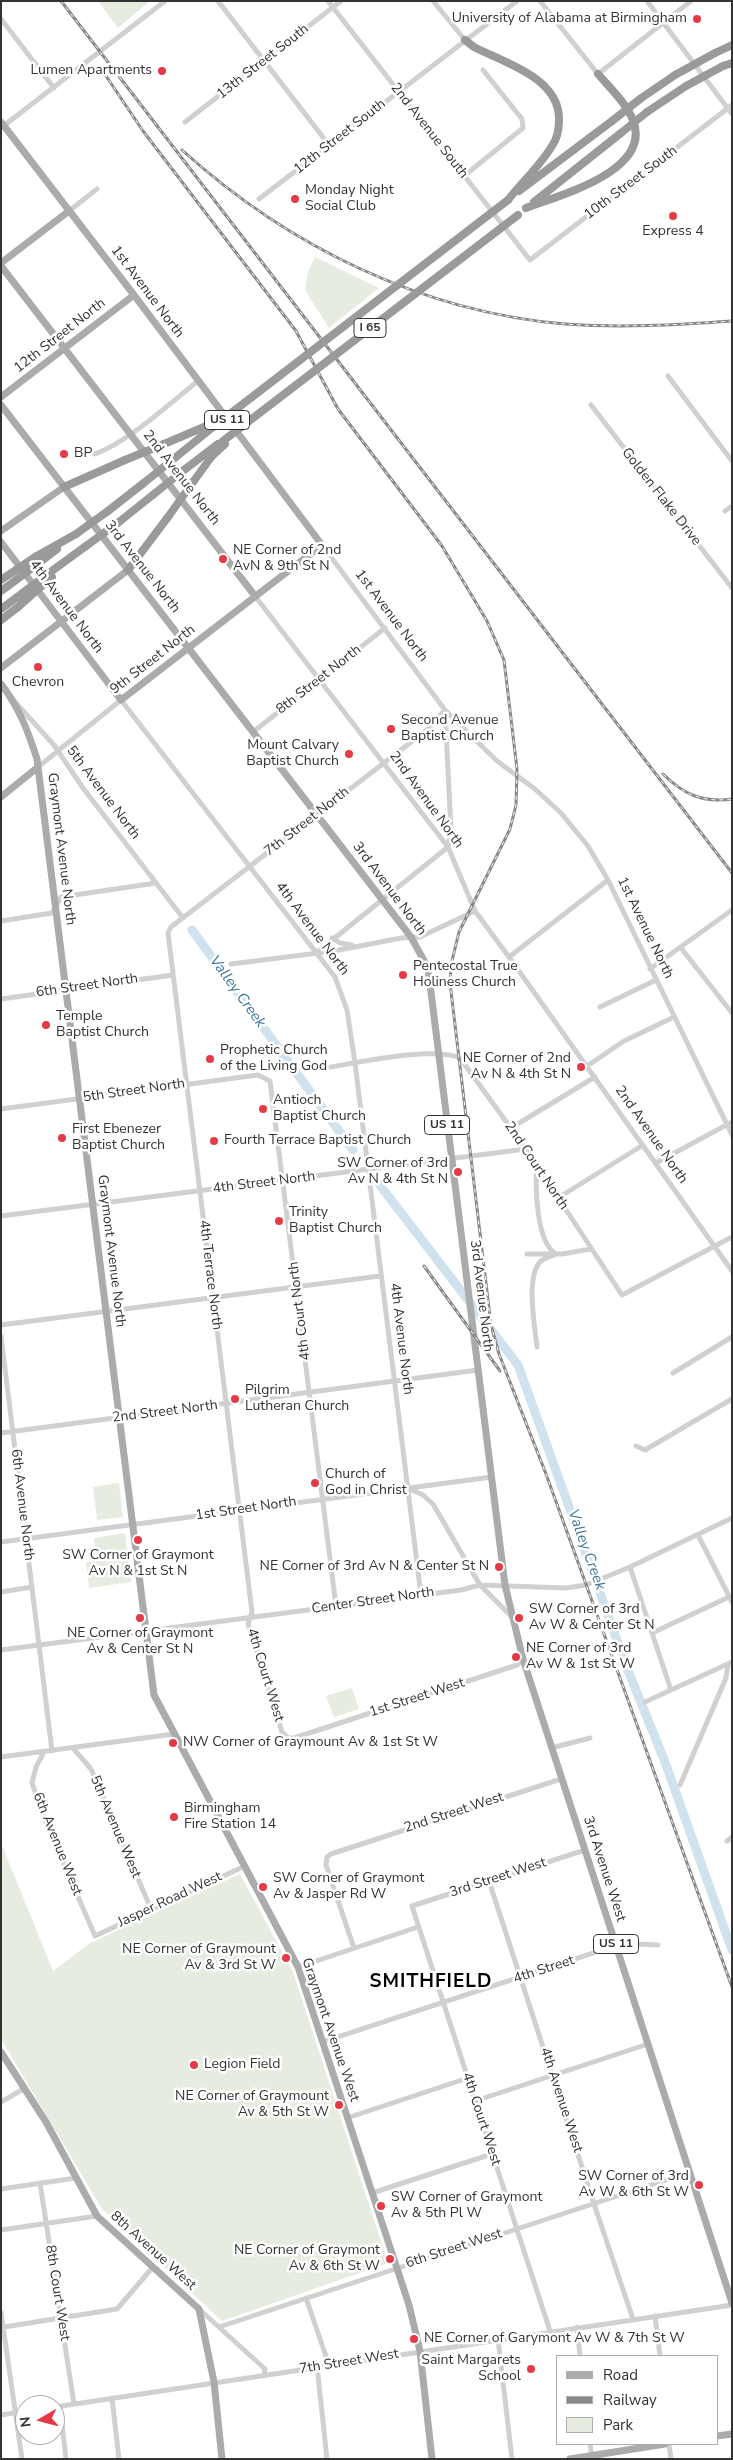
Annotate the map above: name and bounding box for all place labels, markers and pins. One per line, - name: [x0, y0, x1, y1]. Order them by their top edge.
- place label: University of Alabama at Birmingham: [452, 11, 687, 27]
- marker: University of Alabama at Birmingham: [691, 13, 703, 25]
- place label: Lumen Apartments: [31, 63, 152, 79]
- marker: Lumen Apartments: [156, 65, 168, 77]
- place label: Monday Night Social Club: [305, 183, 394, 216]
- marker: Monday Night Social Club: [289, 193, 301, 205]
- marker: Express 4: [667, 210, 679, 222]
- place label: Express 4: [642, 224, 704, 240]
- place label: BP: [74, 446, 92, 462]
- marker: BP: [58, 448, 70, 460]
- place label: NE Corner of 2nd AvN & 9th St N: [233, 543, 341, 576]
- marker: NE Corner of 2nd AvN & 9th St N: [217, 553, 229, 565]
- marker: Chevron: [32, 661, 44, 673]
- place label: Chevron: [12, 675, 64, 691]
- place label: Second Avenue Baptist Church: [401, 713, 499, 746]
- marker: Second Avenue Baptist Church: [385, 723, 397, 735]
- place label: Mount Calvary Baptist Church: [246, 738, 339, 770]
- marker: Mount Calvary Baptist Church: [343, 748, 355, 760]
- place label: Pentecostal True Holiness Church: [413, 959, 518, 992]
- marker: Pentecostal True Holiness Church: [397, 969, 409, 981]
- place label: Temple Baptist Church: [56, 1009, 149, 1042]
- marker: Temple Baptist Church: [40, 1019, 52, 1031]
- place label: Prophetic Church of the Living God: [220, 1043, 328, 1076]
- place label: NE Corner of 2nd Av N & 4th St N: [463, 1051, 571, 1084]
- marker: Prophetic Church of the Living God: [204, 1053, 216, 1065]
- marker: NE Corner of 2nd Av N & 4th St N: [575, 1061, 587, 1073]
- place label: Antioch Baptist Church: [273, 1093, 366, 1126]
- marker: Antioch Baptist Church: [257, 1103, 269, 1115]
- place label: First Ebenezer Baptist Church: [72, 1122, 165, 1154]
- marker: First Ebenezer Baptist Church: [56, 1132, 68, 1144]
- place label: Fourth Terrace Baptist Church: [224, 1133, 411, 1149]
- marker: Fourth Terrace Baptist Church: [208, 1135, 220, 1147]
- place label: SW Corner of 3rd Av N & 4th St N: [337, 1156, 448, 1188]
- marker: SW Corner of 3rd Av N & 4th St N: [452, 1166, 464, 1178]
- place label: Trinity Baptist Church: [289, 1205, 382, 1238]
- marker: Trinity Baptist Church: [273, 1215, 285, 1227]
- place label: Pilgrim Lutheran Church: [245, 1383, 349, 1415]
- marker: Pilgrim Lutheran Church: [229, 1393, 241, 1405]
- place label: Church of God in Christ: [325, 1467, 407, 1500]
- marker: Church of God in Christ: [309, 1477, 321, 1489]
- marker: SW Corner of Graymont Av N & 1st St N: [132, 1534, 144, 1546]
- place label: SW Corner of Graymont Av N & 1st St N: [62, 1548, 214, 1580]
- place label: NE Corner of 3rd Av N & Center St N: [260, 1559, 489, 1575]
- marker: NE Corner of 3rd Av N & Center St N: [493, 1561, 505, 1573]
- place label: SW Corner of 3rd Av W & Center St N: [529, 1602, 655, 1634]
- marker: NE Corner of Graymont Av & Center St N: [134, 1612, 146, 1624]
- marker: SW Corner of 3rd Av W & Center St N: [513, 1612, 525, 1624]
- place label: NE Corner of Graymont Av & Center St N: [67, 1626, 213, 1658]
- place label: NE Corner of 3rd Av W & 1st St W: [526, 1641, 635, 1674]
- marker: NE Corner of 3rd Av W & 1st St W: [510, 1651, 522, 1663]
- place label: NW Corner of Graymount Av & 1st St W: [183, 1735, 438, 1751]
- marker: NW Corner of Graymount Av & 1st St W: [167, 1737, 179, 1749]
- place label: Birmingham Fire Station 14: [184, 1801, 276, 1834]
- marker: Birmingham Fire Station 14: [168, 1811, 180, 1823]
- place label: SW Corner of Graymont Av & Jasper Rd W: [273, 1871, 424, 1904]
- marker: SW Corner of Graymont Av & Jasper Rd W: [257, 1881, 269, 1893]
- place label: NE Corner of Graymount Av & 3rd St W: [122, 1942, 276, 1974]
- marker: NE Corner of Graymount Av & 3rd St W: [280, 1952, 292, 1964]
- place label: Legion Field: [204, 2057, 280, 2073]
- marker: Legion Field: [188, 2059, 200, 2071]
- place label: NE Corner of Graymount Av & 5th St W: [175, 2089, 329, 2122]
- marker: NE Corner of Graymount Av & 5th St W: [333, 2099, 345, 2111]
- place label: SW Corner of 3rd Av W & 6th St W: [578, 2169, 689, 2202]
- marker: SW Corner of 3rd Av W & 6th St W: [693, 2179, 705, 2191]
- place label: SW Corner of Graymont Av & 5th Pl W: [391, 2190, 542, 2222]
- marker: SW Corner of Graymont Av & 5th Pl W: [375, 2200, 387, 2212]
- place label: NE Corner of Graymont Av & 6th St W: [234, 2243, 380, 2276]
- marker: NE Corner of Graymont Av & 6th St W: [384, 2253, 396, 2265]
- place label: NE Corner of Garymont Av W & 7th St W: [424, 2331, 685, 2347]
- marker: NE Corner of Garymont Av W & 7th St W: [408, 2333, 420, 2345]
- place label: Saint Margarets School: [421, 2353, 521, 2386]
- marker: Saint Margarets School: [525, 2363, 537, 2375]

